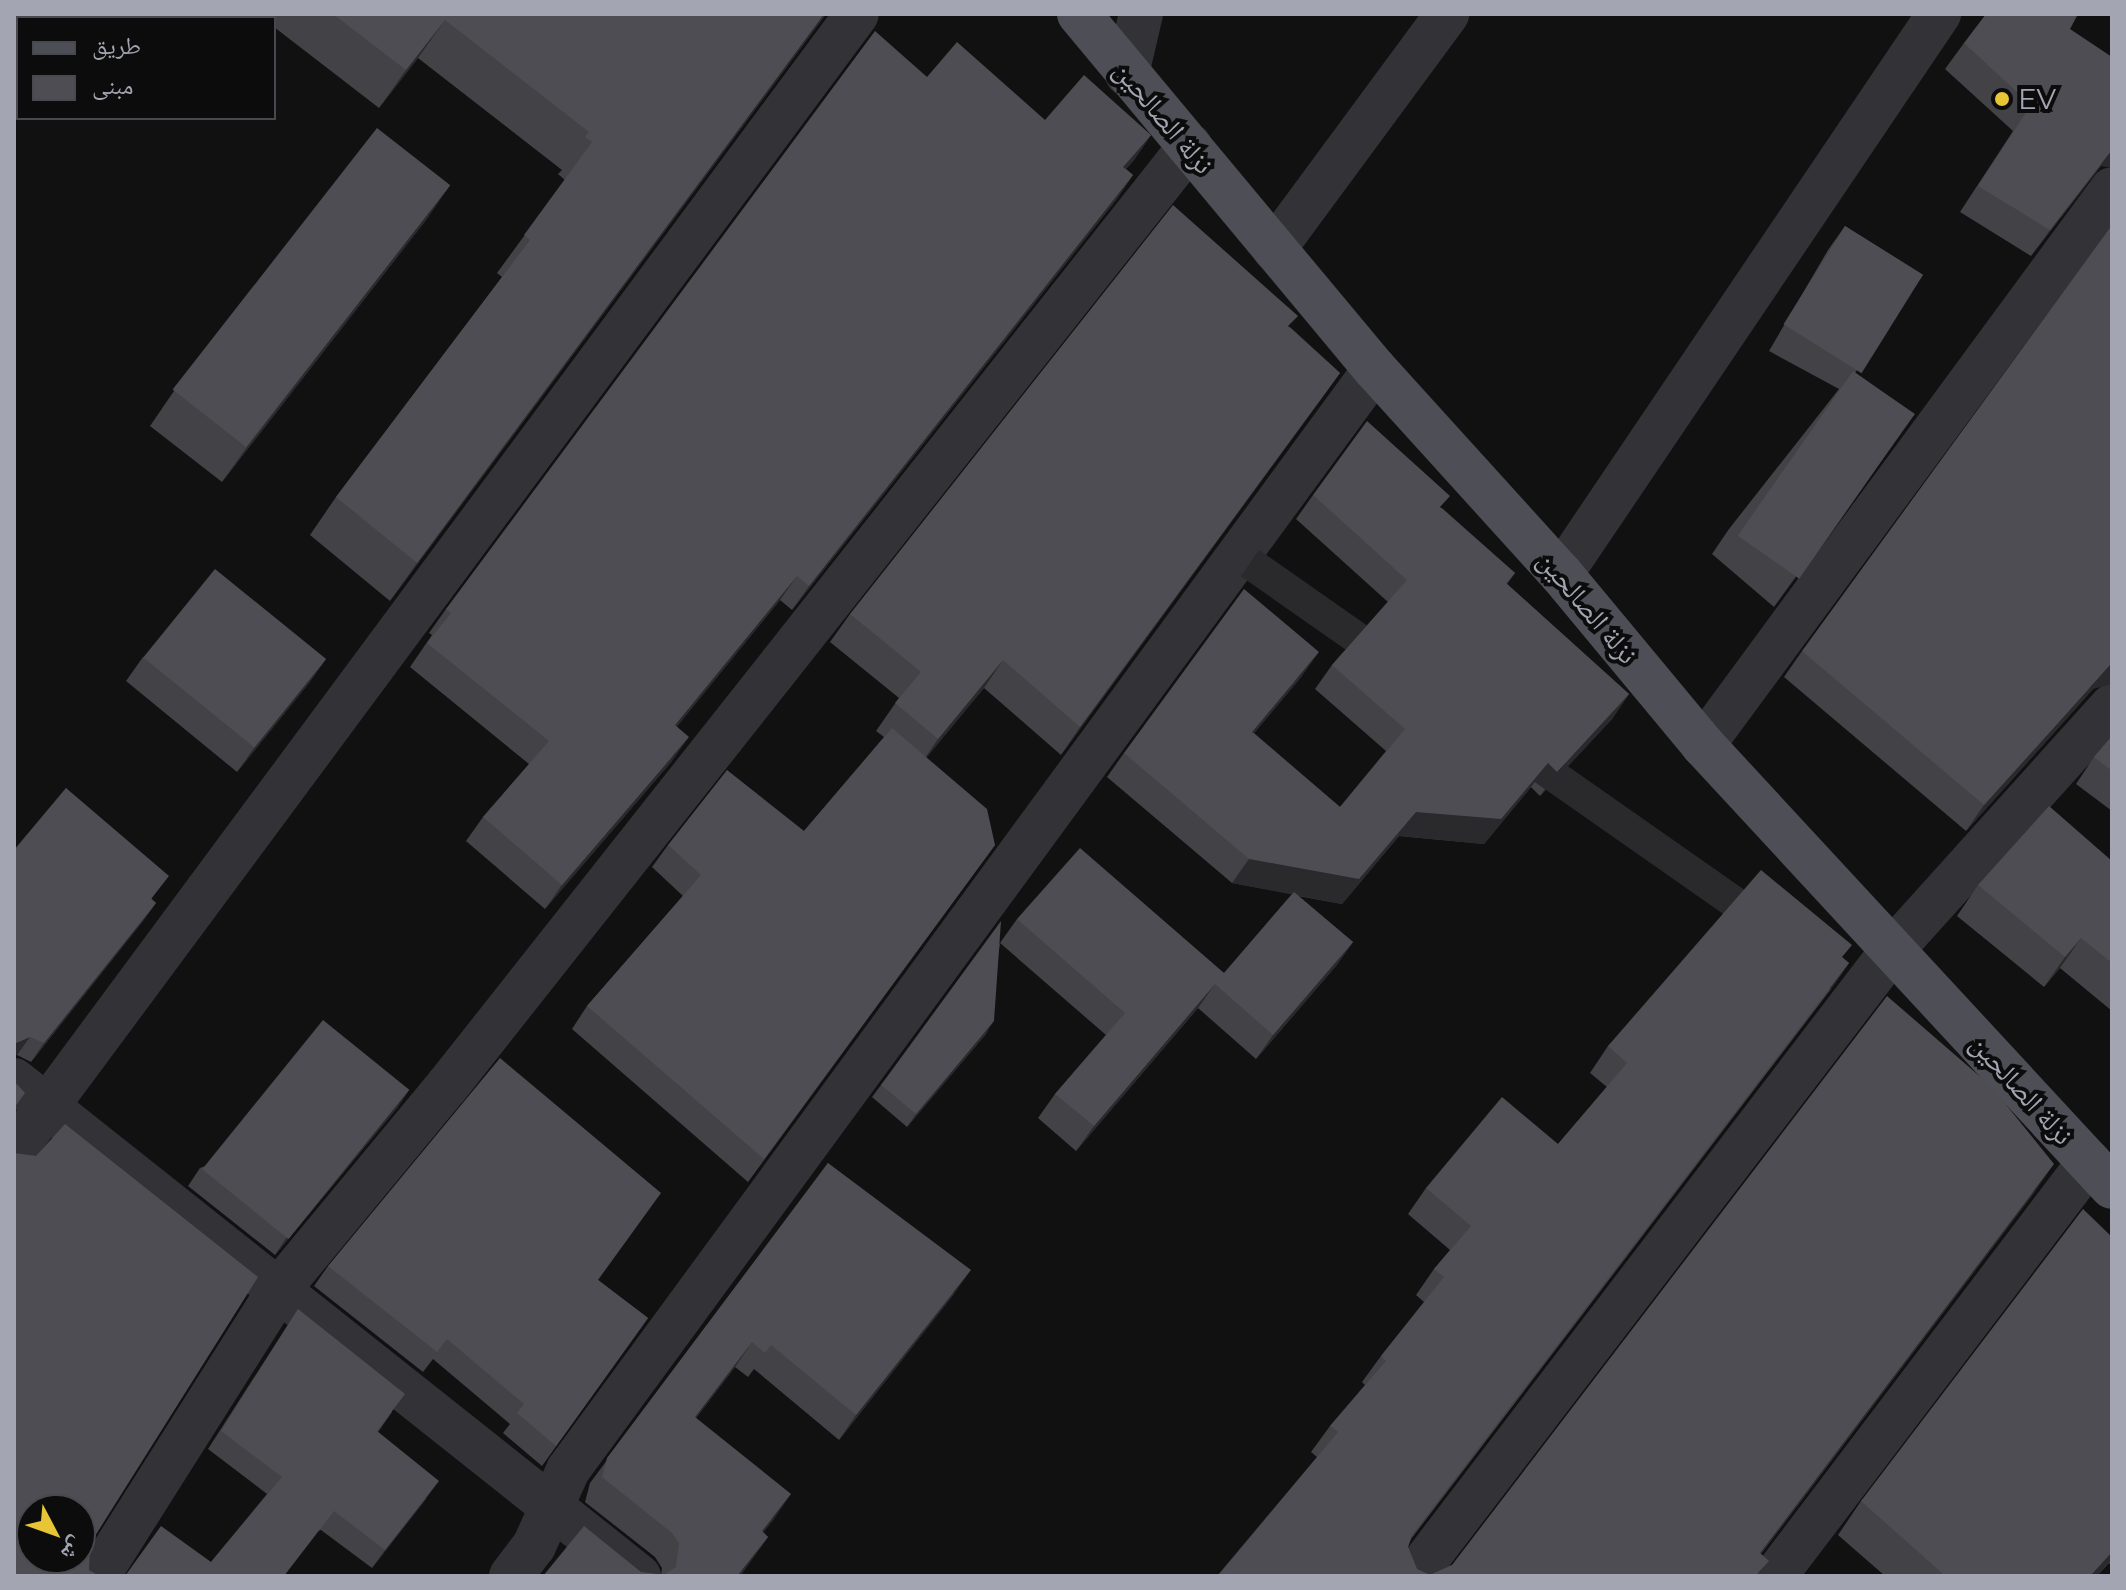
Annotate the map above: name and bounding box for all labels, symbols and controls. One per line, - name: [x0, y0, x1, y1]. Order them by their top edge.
- legend: [16, 16, 276, 120]
- text: طريق: [92, 31, 141, 60]
- street label: نزلة الصالحين: [1107, 54, 1221, 180]
- text: مبنى: [92, 71, 133, 100]
- place label: EV: [2018, 82, 2056, 116]
- marker: EV: [1993, 90, 2011, 108]
- street label: نزلة الصالحين: [1531, 544, 1645, 670]
- street label: نزلة الصالحين: [1964, 1027, 2080, 1151]
- north arrow: [16, 1494, 96, 1574]
- text: ش: [55, 1531, 91, 1566]

